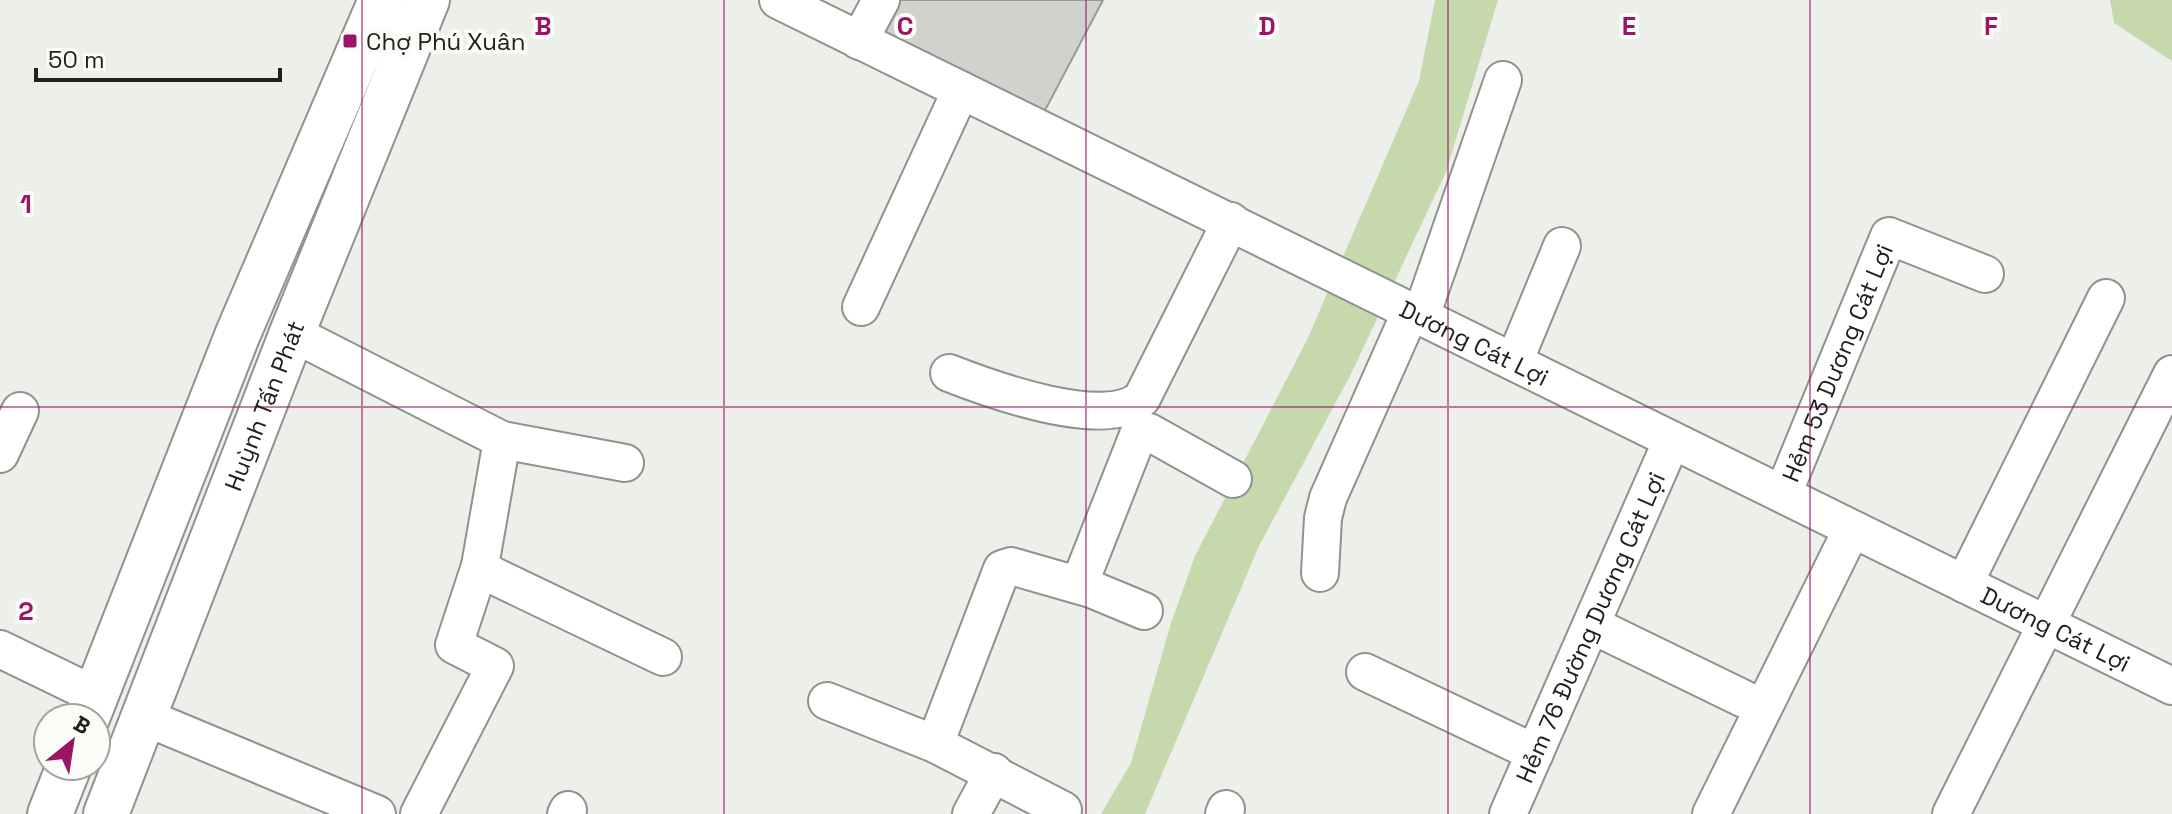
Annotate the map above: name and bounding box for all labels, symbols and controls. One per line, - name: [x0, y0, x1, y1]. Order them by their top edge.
- text: B: [534, 9, 552, 43]
- text: C: [897, 9, 913, 43]
- text: D: [1258, 9, 1276, 43]
- text: E: [1622, 9, 1636, 43]
- text: F: [1984, 9, 1998, 43]
- place label: Chợ Phú Xuân: [366, 26, 526, 57]
- scale bar: [36, 32, 280, 82]
- marker: Chợ Phú Xuân: [341, 32, 359, 50]
- text: 50 m: [48, 44, 105, 75]
- text: 1: [20, 187, 32, 221]
- street label: Hẻm 53 Dương Cát Lợi: [1774, 239, 1900, 486]
- street label: Dương Cát Lợi: [1395, 293, 1554, 392]
- street label: Huỳnh Tấn Phát: [217, 316, 311, 495]
- street label: Hẻm 76 Đường Dương Cát Lợi: [1508, 467, 1672, 787]
- street label: Dương Cát Lợi: [1976, 579, 2135, 679]
- text: 2: [18, 594, 34, 628]
- north arrow: [32, 702, 112, 782]
- text: B: [69, 709, 95, 740]

